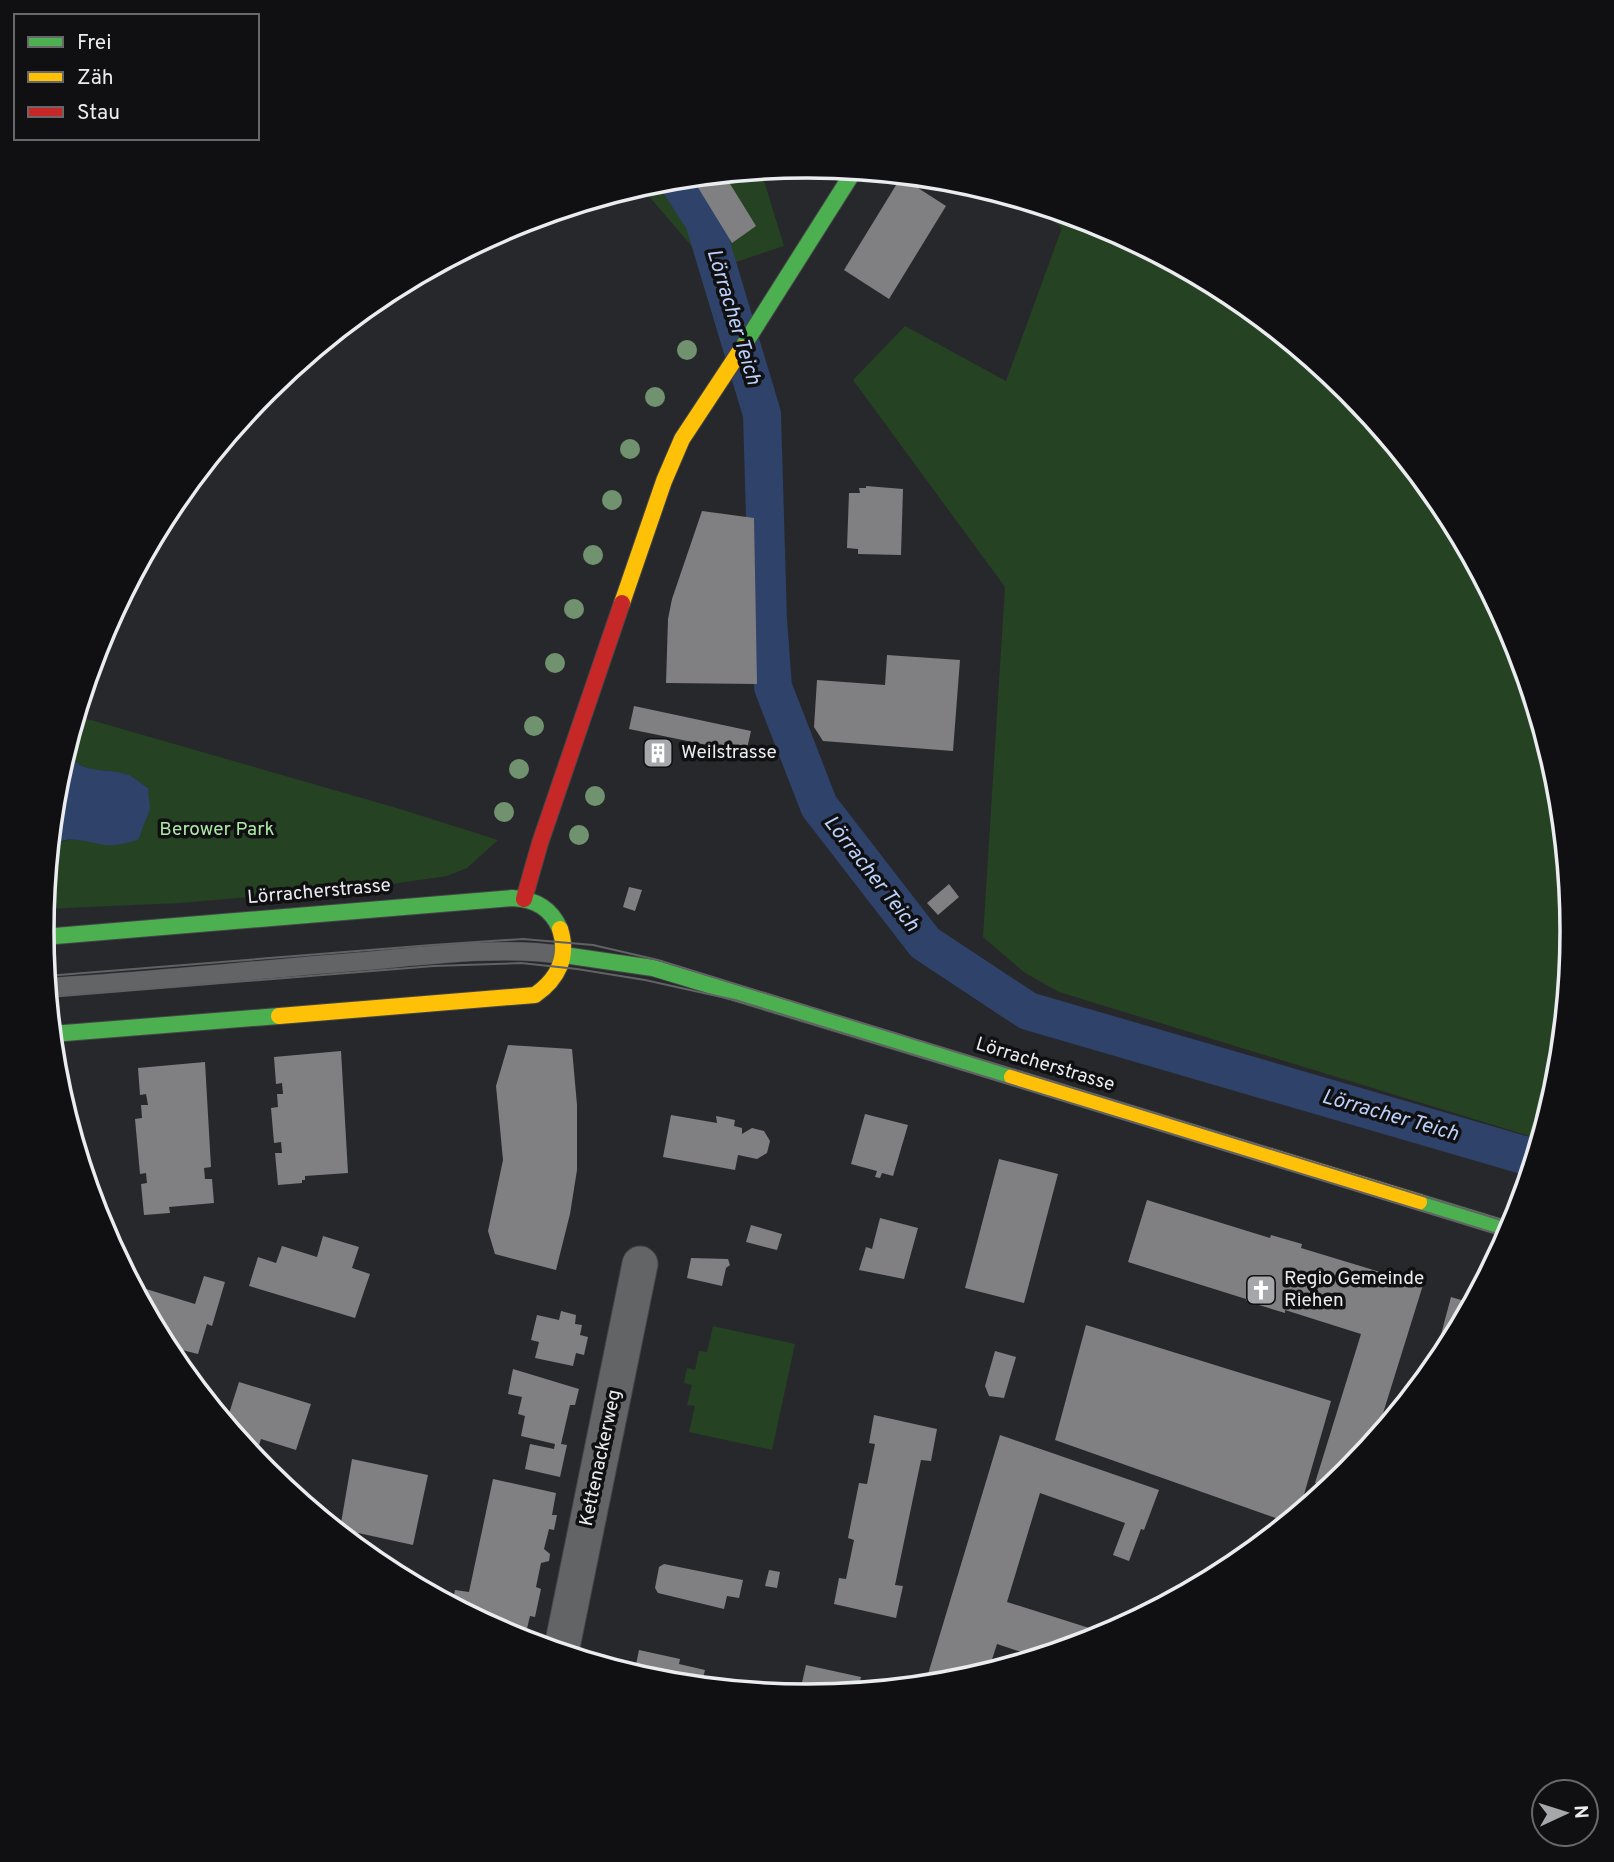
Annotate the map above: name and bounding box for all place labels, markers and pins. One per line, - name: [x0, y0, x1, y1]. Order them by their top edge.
- building icon: Weilstrasse: [641, 736, 675, 770]
- place label: Weilstrasse: [681, 741, 777, 765]
- place label: Regio Gemeinde Riehen: [1284, 1267, 1424, 1313]
- church icon: Regio Gemeinde Riehen: [1244, 1273, 1278, 1307]

